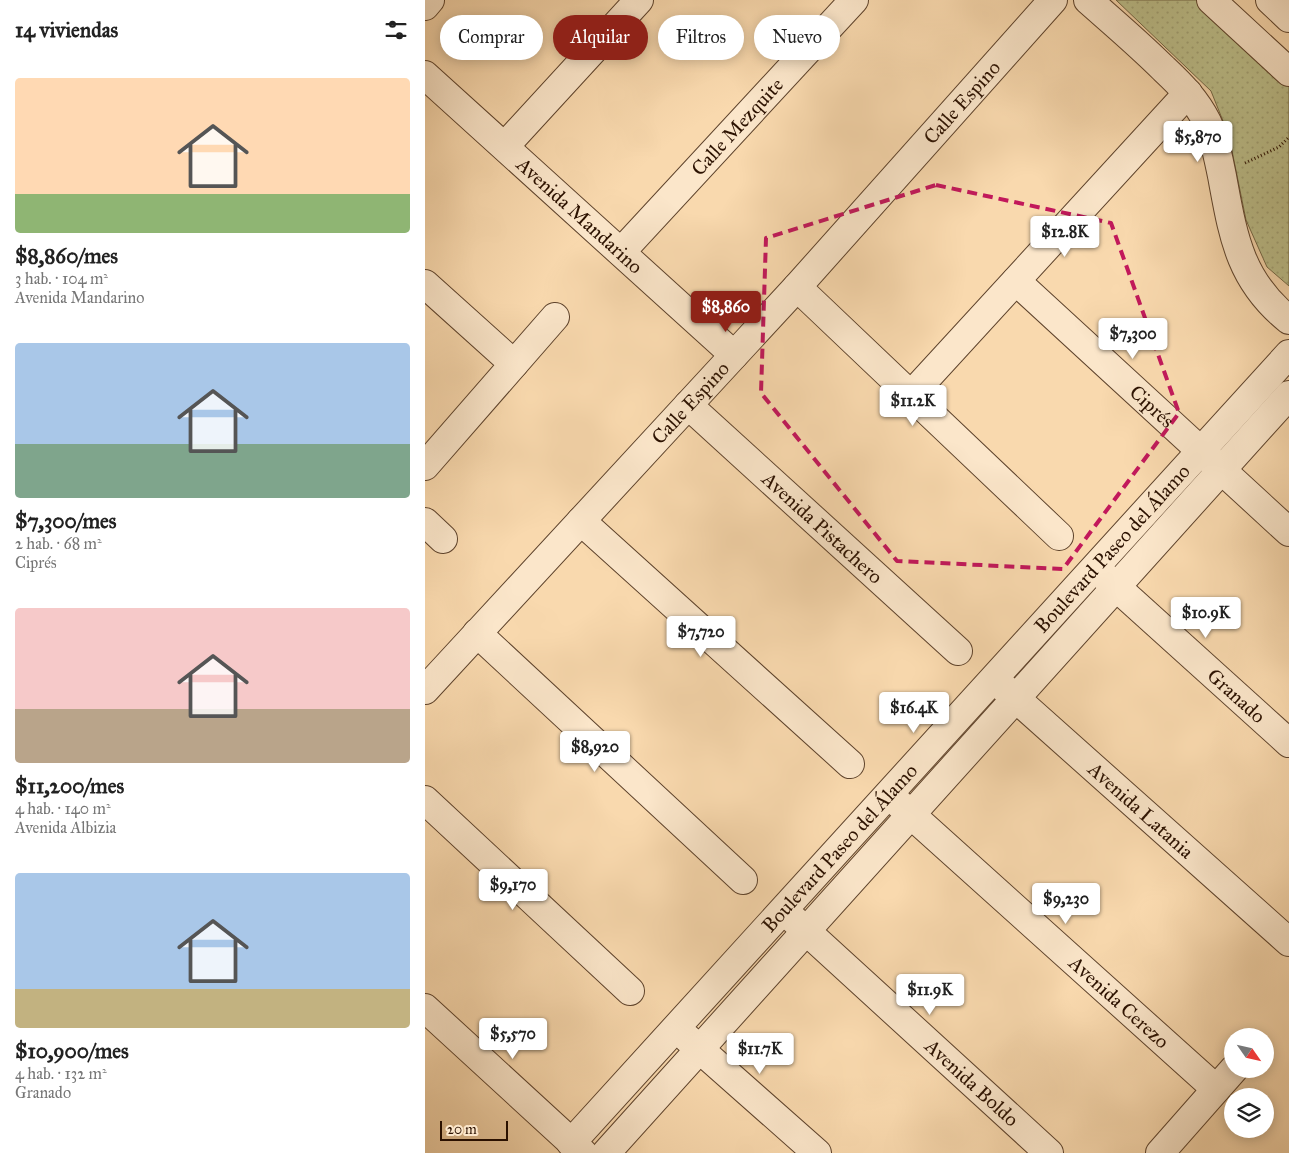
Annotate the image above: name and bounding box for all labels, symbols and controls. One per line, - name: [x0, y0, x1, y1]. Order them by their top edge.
- chip: Comprar: [440, 15, 543, 60]
- chip: Alquilar: [553, 15, 648, 60]
- chip: Filtros: [658, 15, 744, 60]
- chip: Nuevo: [754, 15, 840, 60]
- icon: filters: [382, 16, 410, 44]
- text: 14 viviendas: [15, 17, 118, 43]
- street label: Calle Espino: [918, 56, 1005, 149]
- street label: Calle Mezquite: [686, 73, 788, 180]
- icon: home: [168, 111, 258, 201]
- pin: $5,870: [1157, 120, 1239, 163]
- text: $5,870: [1174, 127, 1222, 146]
- street label: Avenida Mandarino: [511, 151, 648, 279]
- pin: $12.8K: [1024, 216, 1106, 258]
- text: $12.8K: [1041, 222, 1089, 241]
- text: $8,860/mes: [15, 243, 118, 269]
- text: 3 hab. · 104 m²: [15, 269, 108, 288]
- text: Avenida Mandarino: [15, 288, 144, 307]
- pin: $8,860: [685, 290, 767, 333]
- text: $8,860: [702, 297, 750, 316]
- pin: $7,300: [1092, 318, 1174, 360]
- text: $7,300: [1109, 324, 1157, 343]
- street label: Calle Espino: [646, 356, 734, 449]
- icon: home: [168, 376, 258, 466]
- street label: Ciprés: [1125, 380, 1179, 433]
- pin: $11.2K: [872, 384, 954, 427]
- text: $11.2K: [891, 391, 935, 410]
- street label: Boulevard Paseo del Álamo: [1029, 459, 1195, 638]
- street label: Avenida Pistachero: [757, 466, 888, 589]
- text: $7,300/mes: [15, 508, 116, 534]
- text: 2 hab. · 68 m²: [15, 534, 102, 553]
- text: Ciprés: [15, 553, 57, 572]
- pin: $10.9K: [1165, 596, 1247, 639]
- text: $10.9K: [1182, 603, 1230, 622]
- pin: $7,720: [660, 616, 742, 658]
- text: $7,720: [678, 622, 724, 641]
- icon: home: [168, 641, 258, 731]
- street label: Granado: [1203, 663, 1271, 728]
- pin: $16.4K: [873, 692, 955, 734]
- text: $16.4K: [890, 698, 938, 717]
- pin: $8,920: [554, 730, 636, 773]
- text: $8,920: [571, 737, 619, 756]
- street label: Avenida Latania: [1083, 756, 1199, 864]
- street label: Boulevard Paseo del Álamo: [757, 759, 922, 937]
- text: $11,200/mes: [15, 773, 124, 799]
- text: 4 hab. · 140 m²: [15, 799, 111, 818]
- text: Avenida Albizia: [15, 818, 116, 837]
- pin: $9,170: [472, 868, 554, 911]
- text: $9,170: [490, 875, 536, 894]
- pin: $9,230: [1025, 882, 1107, 925]
- text: $9,230: [1043, 889, 1089, 908]
- icon: home: [168, 906, 258, 996]
- street label: Avenida Cerezo: [1063, 950, 1174, 1053]
- pin: $11.9K: [889, 974, 971, 1016]
- text: $11.9K: [907, 980, 953, 999]
- pin: $5,570: [472, 1018, 554, 1060]
- text: $5,570: [490, 1024, 536, 1043]
- north arrow: [1224, 1028, 1274, 1078]
- map controls: [1224, 1028, 1274, 1138]
- pin: $11.7K: [719, 1032, 801, 1075]
- street label: Avenida Boldo: [920, 1033, 1024, 1131]
- text: $10,900/mes: [15, 1038, 129, 1064]
- text: $11.7K: [738, 1039, 782, 1058]
- text: 4 hab. · 132 m²: [15, 1064, 107, 1083]
- text: Granado: [15, 1083, 71, 1102]
- button: layers: [1224, 1088, 1274, 1138]
- scale bar: [440, 1118, 507, 1141]
- text: 20 m: [447, 1121, 477, 1138]

